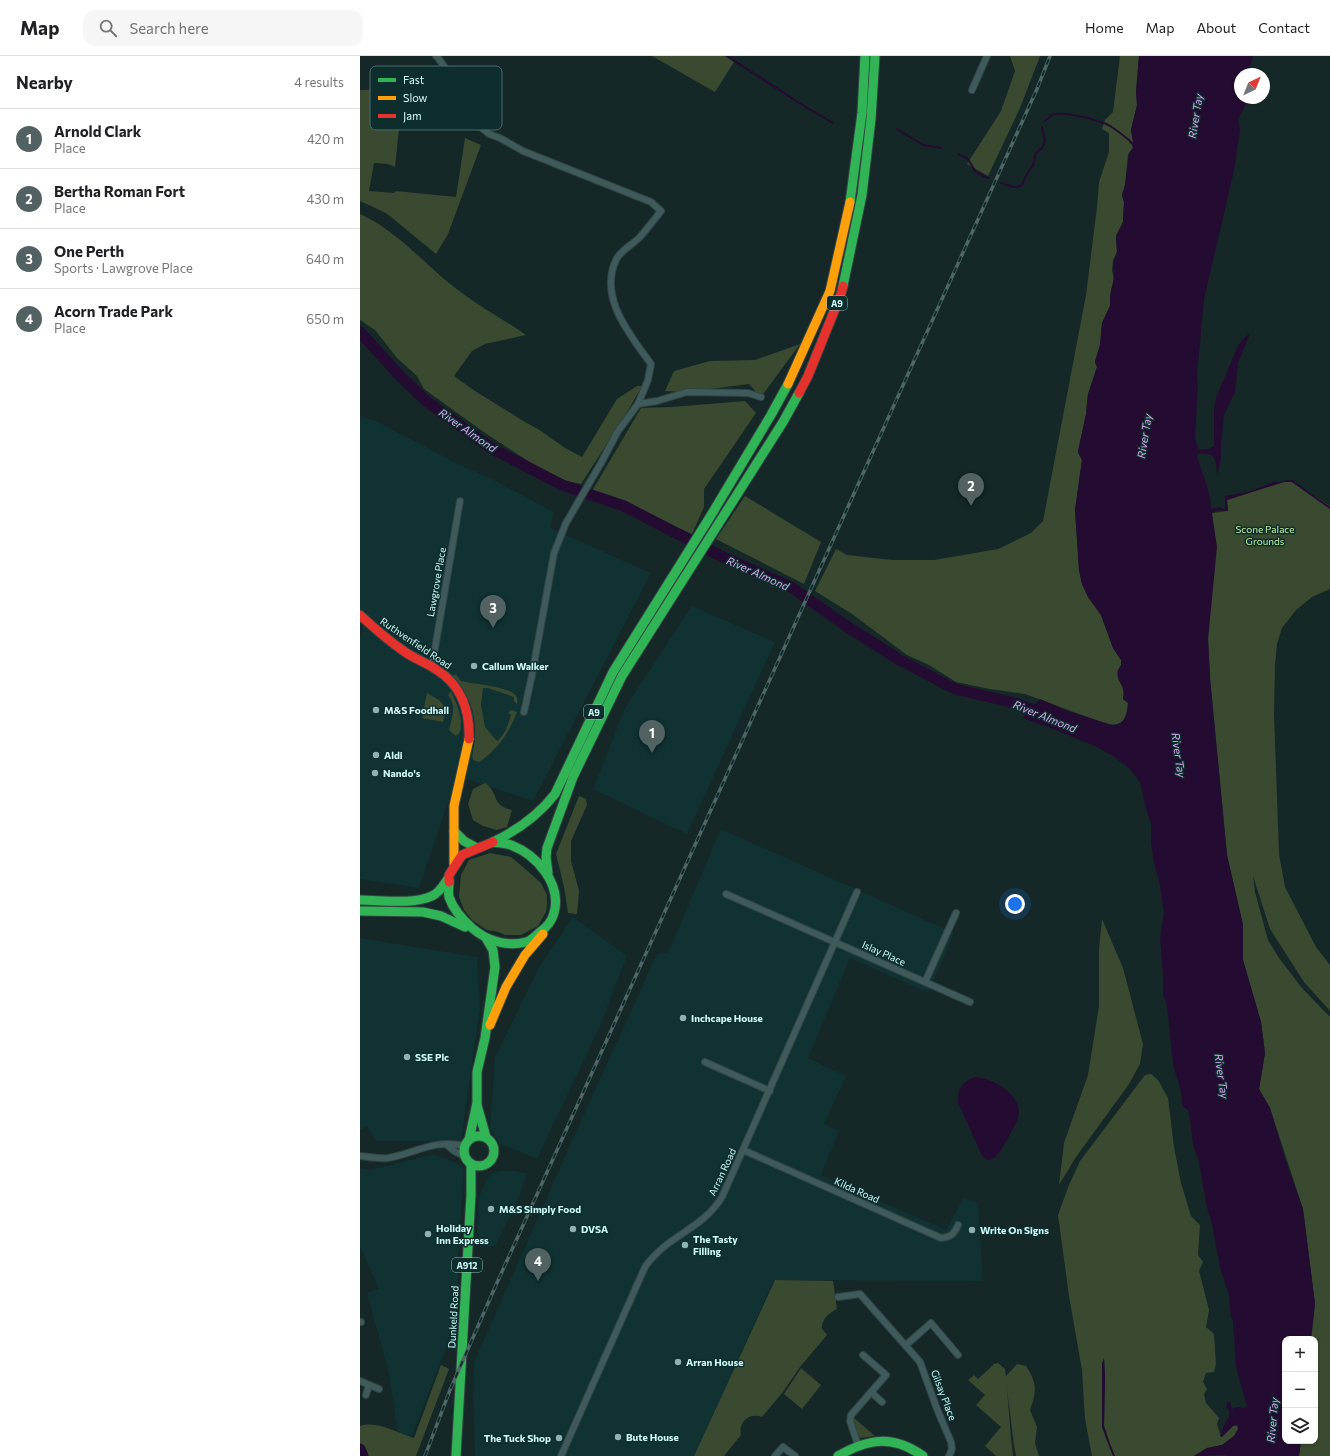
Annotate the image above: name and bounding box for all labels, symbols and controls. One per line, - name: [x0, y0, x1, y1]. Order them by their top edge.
- search box: [83, 10, 363, 46]
- text: Map: [20, 16, 59, 39]
- icon: search: [97, 17, 119, 39]
- text: Search here: [129, 19, 209, 37]
- text: Home: [1085, 19, 1124, 36]
- text: Map: [1146, 19, 1174, 36]
- text: About: [1196, 19, 1236, 36]
- text: Contact: [1258, 19, 1310, 36]
- legend: [370, 66, 502, 130]
- north arrow: [1234, 68, 1270, 104]
- text: Nearby: [16, 72, 73, 93]
- text: Fast: [403, 73, 425, 86]
- text: 4 results: [294, 74, 344, 90]
- text: Slow: [403, 91, 428, 104]
- water label: River Tay: [1185, 92, 1205, 139]
- text: Jam: [403, 109, 422, 123]
- text: Arnold Clark: [54, 122, 141, 140]
- text: 1: [26, 131, 32, 147]
- text: 420 m: [307, 131, 344, 147]
- text: Place: [54, 140, 86, 156]
- text: Bertha Roman Fort: [54, 182, 185, 200]
- text: 2: [25, 191, 33, 207]
- text: 430 m: [306, 191, 344, 207]
- text: Place: [54, 200, 86, 216]
- text: One Perth: [54, 242, 124, 260]
- text: 3: [25, 251, 33, 267]
- text: 640 m: [306, 251, 344, 267]
- text: Sports · Lawgrove Place: [54, 260, 193, 276]
- road number: A9: [827, 296, 847, 310]
- text: Acorn Trade Park: [54, 302, 173, 320]
- text: 4: [25, 311, 33, 327]
- text: 650 m: [306, 311, 344, 327]
- text: Place: [54, 320, 86, 336]
- water label: River Almond: [437, 405, 500, 455]
- water label: River Tay: [1134, 412, 1154, 459]
- pin: 2: [958, 473, 984, 506]
- park label: Scone Palace Grounds: [1235, 523, 1295, 547]
- street label: Lawgrove Place: [424, 546, 448, 618]
- water label: River Almond: [725, 553, 792, 593]
- pin: 3: [480, 595, 506, 628]
- street label: Ruthvenfield Road: [378, 615, 454, 671]
- place label: Callum Walker: [482, 660, 549, 672]
- marker: Callum Walker: [469, 661, 479, 671]
- water label: River Almond: [1011, 697, 1079, 735]
- place label: M&S Foodhall: [384, 704, 449, 716]
- marker: M&S Foodhall: [371, 705, 381, 715]
- road number: A9: [584, 705, 604, 719]
- pin: 1: [639, 720, 665, 753]
- water label: River Tay: [1169, 732, 1189, 779]
- place label: Aldi: [384, 749, 403, 761]
- marker: Aldi: [371, 750, 381, 760]
- place label: Nando's: [383, 767, 421, 779]
- marker: Nando's: [370, 768, 380, 778]
- your location: [1005, 894, 1025, 914]
- street label: Islay Place: [860, 938, 908, 968]
- place label: Inchcape House: [691, 1012, 763, 1024]
- marker: Inchcape House: [678, 1013, 688, 1023]
- place label: SSE Plc: [415, 1051, 449, 1063]
- marker: SSE Plc: [402, 1052, 412, 1062]
- water label: River Tay: [1212, 1053, 1232, 1100]
- street label: Arran Road: [706, 1146, 738, 1198]
- street label: Kilda Road: [833, 1175, 882, 1205]
- place label: M&S Simply Food: [499, 1203, 581, 1215]
- marker: M&S Simply Food: [486, 1204, 496, 1214]
- place label: Holiday Inn Express: [436, 1222, 489, 1246]
- place label: DVSA: [581, 1223, 608, 1235]
- marker: DVSA: [568, 1224, 578, 1234]
- place label: Write On Signs: [980, 1224, 1049, 1236]
- marker: Write On Signs: [967, 1225, 977, 1235]
- marker: Holiday Inn Express: [423, 1229, 433, 1239]
- place label: The Tasty Filling: [693, 1233, 738, 1257]
- marker: The Tasty Filling: [680, 1240, 690, 1250]
- pin: 4: [525, 1248, 551, 1281]
- road number: A912: [452, 1258, 482, 1272]
- street label: Dunkeld Road: [445, 1285, 461, 1349]
- map controls: [1282, 1336, 1318, 1444]
- button: +: [1282, 1336, 1318, 1372]
- place label: Arran House: [686, 1356, 743, 1368]
- marker: Arran House: [673, 1357, 683, 1367]
- street label: Gilsay Place: [929, 1368, 959, 1422]
- button: −: [1282, 1372, 1318, 1408]
- water label: River Tay: [1264, 1397, 1280, 1443]
- button: layers: [1282, 1408, 1318, 1444]
- place label: Bute House: [626, 1431, 679, 1443]
- place label: The Tuck Shop: [484, 1432, 551, 1444]
- marker: Bute House: [613, 1432, 623, 1442]
- marker: The Tuck Shop: [554, 1433, 564, 1443]

